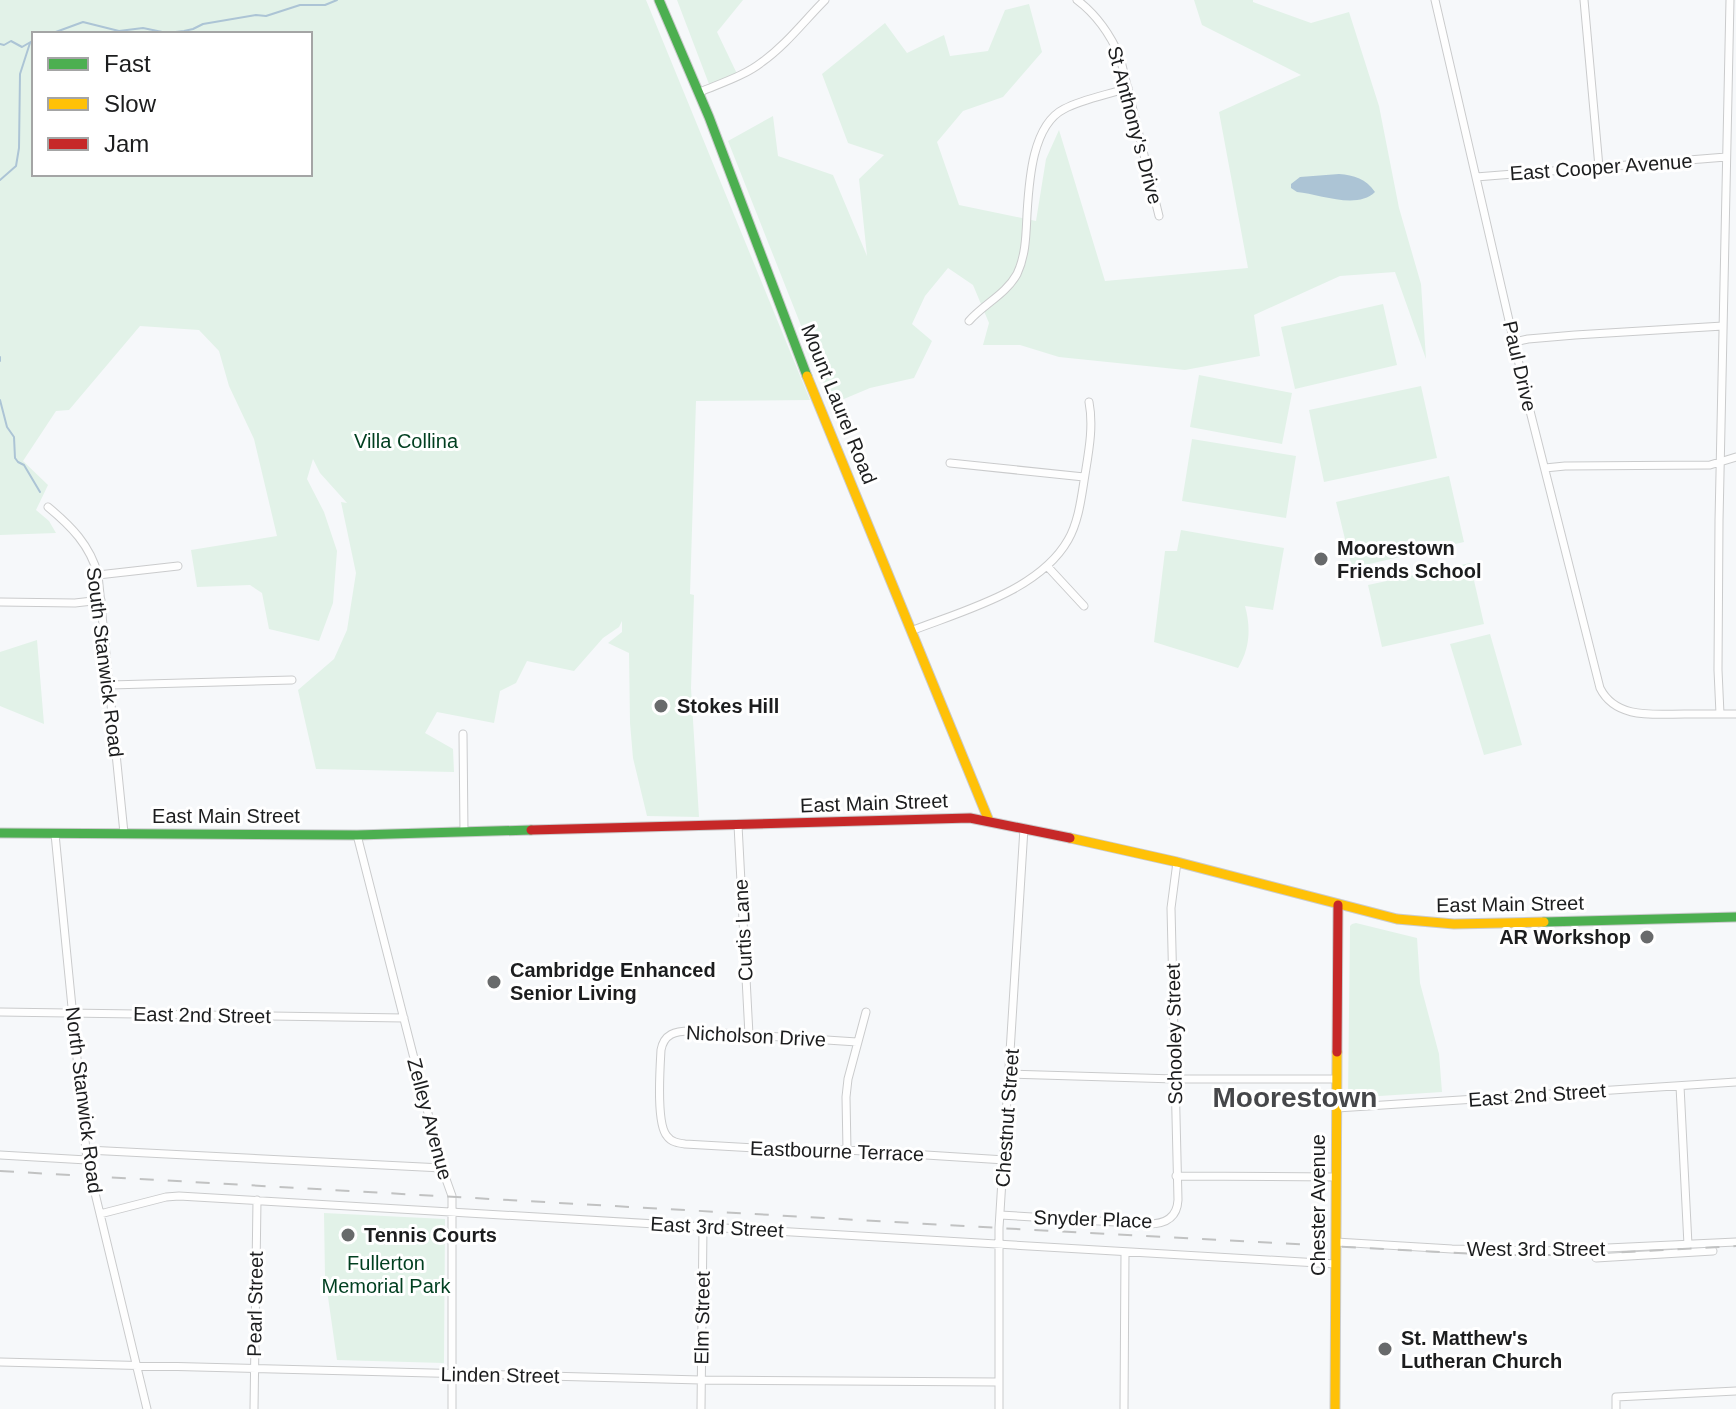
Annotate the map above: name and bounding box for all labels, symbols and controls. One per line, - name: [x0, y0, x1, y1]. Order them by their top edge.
- legend: [32, 32, 312, 176]
- street label: St Anthony's Drive: [1103, 44, 1167, 206]
- text: Fast: [104, 50, 151, 77]
- text: Slow: [104, 90, 157, 117]
- text: Jam: [104, 130, 149, 157]
- street label: East Cooper Avenue: [1509, 150, 1693, 184]
- street label: Paul Drive: [1499, 319, 1541, 413]
- street label: Mount Laurel Road: [797, 321, 881, 487]
- park label: Villa Collina: [354, 430, 459, 452]
- place label: Moorestown Friends School: [1337, 537, 1481, 582]
- marker: Moorestown Friends School: [1312, 550, 1330, 568]
- street label: South Stanwick Road: [82, 566, 128, 758]
- place label: Stokes Hill: [677, 695, 779, 717]
- marker: Stokes Hill: [652, 697, 670, 715]
- street label: East Main Street: [800, 789, 949, 817]
- street label: East Main Street: [152, 805, 300, 827]
- street label: Curtis Lane: [729, 878, 757, 982]
- street label: East Main Street: [1436, 892, 1585, 916]
- place label: AR Workshop: [1499, 926, 1631, 948]
- marker: AR Workshop: [1638, 928, 1656, 946]
- place label: Cambridge Enhanced Senior Living: [510, 959, 716, 1004]
- street label: Schooley Street: [1162, 963, 1186, 1105]
- marker: Cambridge Enhanced Senior Living: [485, 973, 503, 991]
- street label: East 2nd Street: [133, 1003, 272, 1027]
- street label: North Stanwick Road: [62, 1005, 106, 1195]
- street label: Nicholson Drive: [685, 1021, 827, 1051]
- street label: Chestnut Street: [991, 1047, 1023, 1188]
- street label: Zelley Avenue: [403, 1056, 457, 1182]
- street label: East 2nd Street: [1467, 1079, 1607, 1111]
- district label: Moorestown: [1213, 1082, 1377, 1113]
- street label: Chester Avenue: [1307, 1134, 1329, 1276]
- street label: Eastbourne Terrace: [750, 1137, 924, 1165]
- street label: Snyder Place: [1033, 1206, 1153, 1232]
- street label: East 3rd Street: [650, 1213, 785, 1241]
- place label: Tennis Courts: [364, 1224, 497, 1246]
- marker: Tennis Courts: [339, 1226, 357, 1244]
- street label: West 3rd Street: [1467, 1238, 1606, 1260]
- street label: Pearl Street: [243, 1251, 267, 1357]
- park label: Fullerton Memorial Park: [322, 1252, 451, 1297]
- street label: Elm Street: [690, 1271, 714, 1365]
- place label: St. Matthew's Lutheran Church: [1401, 1327, 1562, 1372]
- marker: St. Matthew's Lutheran Church: [1376, 1340, 1394, 1358]
- street label: Linden Street: [440, 1363, 560, 1387]

